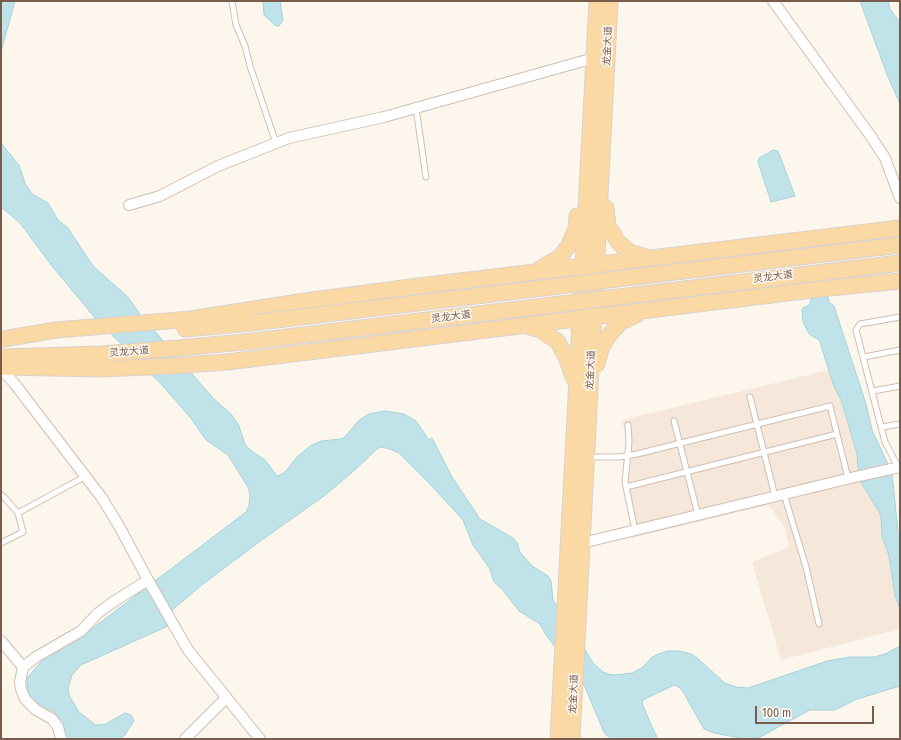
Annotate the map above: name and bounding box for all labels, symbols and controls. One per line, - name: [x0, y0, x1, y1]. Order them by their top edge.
- street label: 龙金大道: [601, 26, 615, 66]
- street label: 灵龙大道: [752, 269, 794, 285]
- street label: 灵龙大道: [430, 309, 472, 325]
- street label: 灵龙大道: [109, 345, 149, 359]
- street label: 龙金大道: [584, 350, 598, 390]
- street label: 龙金大道: [567, 674, 581, 714]
- scale bar: [757, 698, 876, 724]
- text: 100 m: [762, 706, 791, 720]

